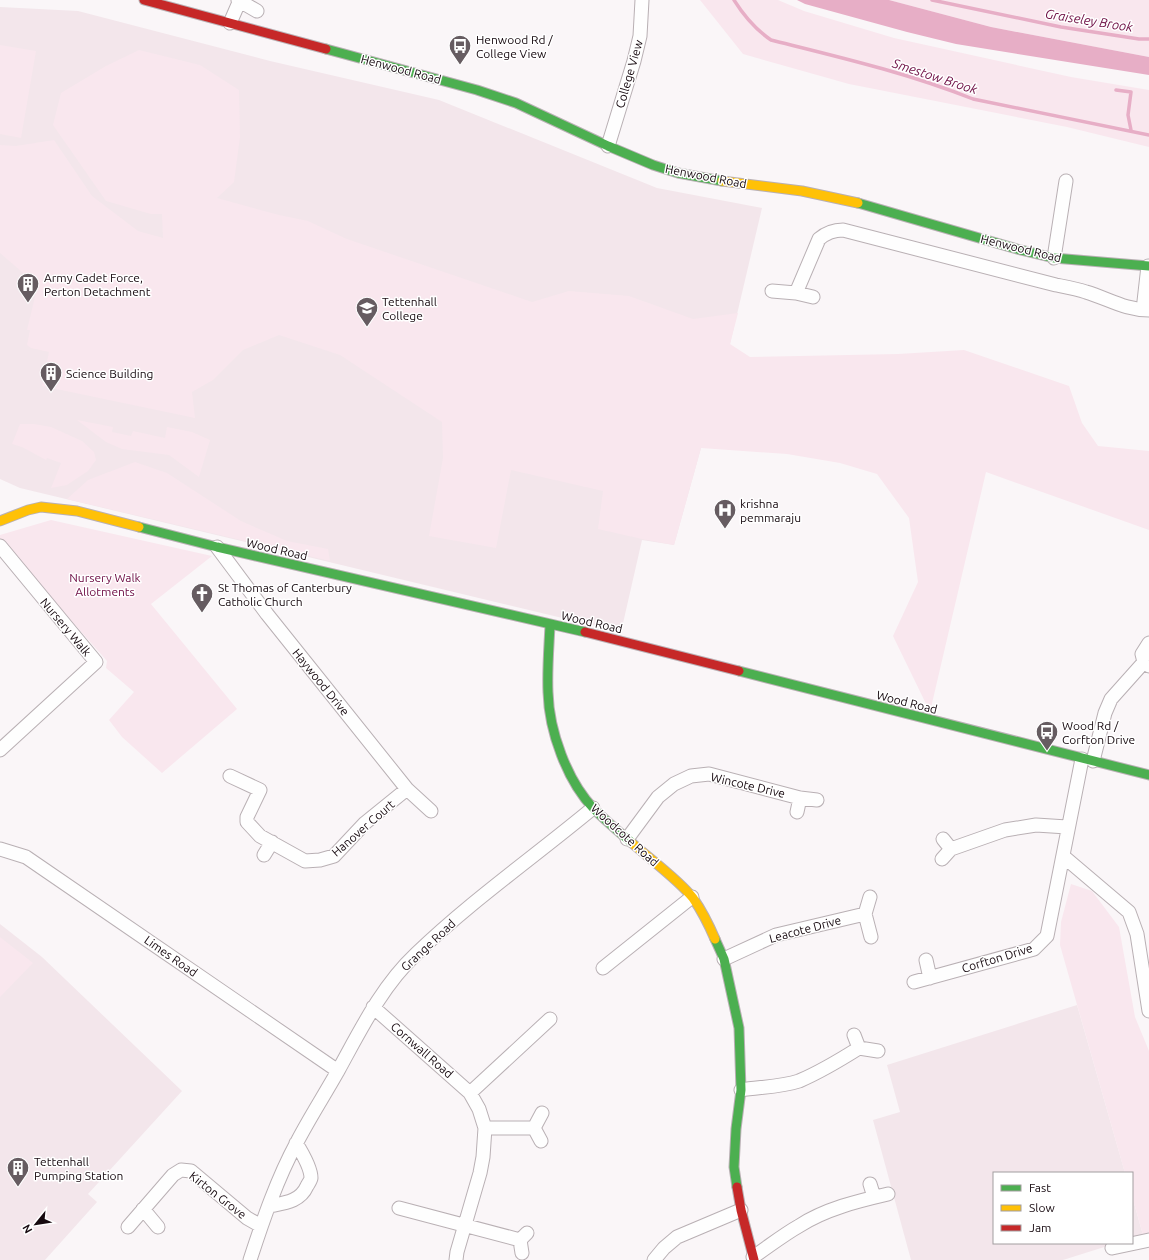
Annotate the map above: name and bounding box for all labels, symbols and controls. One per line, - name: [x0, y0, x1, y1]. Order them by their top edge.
- water label: Graiseley Brook: [1044, 6, 1134, 34]
- bus stop icon: Henwood Rd / College View: [447, 33, 473, 66]
- place label: Henwood Rd / College View: [476, 33, 553, 60]
- street label: College View: [613, 38, 645, 110]
- street label: Henwood Road: [359, 52, 443, 86]
- water label: Smestow Brook: [890, 55, 979, 96]
- street label: Henwood Road: [664, 162, 748, 190]
- street label: Henwood Road: [979, 232, 1063, 264]
- building icon: Army Cadet Force, Perton Detachment: [15, 271, 41, 304]
- place label: Army Cadet Force, Perton Detachment: [44, 271, 151, 298]
- school or university icon: Tettenhall College: [354, 295, 380, 328]
- place label: Tettenhall College: [382, 295, 437, 322]
- building icon: Science Building: [38, 360, 64, 393]
- place label: Science Building: [66, 367, 153, 380]
- hospital icon: krishna pemmaraju: [712, 497, 738, 530]
- place label: krishna pemmaraju: [740, 497, 801, 524]
- street label: Wood Road: [245, 536, 309, 562]
- park label: Nursery Walk Allotments: [69, 571, 141, 598]
- church icon: St Thomas of Canterbury Catholic Church: [189, 581, 215, 614]
- place label: St Thomas of Canterbury Catholic Church: [218, 581, 352, 608]
- street label: Nursery Walk: [38, 595, 94, 659]
- street label: Wood Road: [560, 609, 624, 635]
- street label: Haywood Drive: [290, 646, 352, 718]
- street label: Wood Road: [875, 688, 939, 716]
- bus stop icon: Wood Rd / Corfton Drive: [1034, 719, 1060, 752]
- place label: Wood Rd / Corfton Drive: [1062, 719, 1135, 746]
- street label: Wincote Drive: [709, 770, 787, 800]
- street label: Hanover Court: [329, 797, 397, 859]
- street label: Woodcote Road: [589, 801, 661, 869]
- street label: Leacote Drive: [768, 913, 842, 945]
- street label: Grange Road: [398, 917, 458, 973]
- street label: Limes Road: [142, 933, 200, 979]
- street label: Corfton Drive: [960, 941, 1034, 975]
- street label: Cornwall Road: [388, 1020, 456, 1080]
- building icon: Tettenhall Pumping Station: [5, 1155, 31, 1188]
- place label: Tettenhall Pumping Station: [34, 1155, 123, 1182]
- street label: Kirton Grove: [187, 1169, 249, 1221]
- legend: [993, 1172, 1133, 1244]
- text: Fast: [1029, 1181, 1051, 1194]
- text: Slow: [1029, 1201, 1055, 1214]
- north arrow: [16, 1204, 56, 1244]
- text: Jam: [1029, 1221, 1051, 1234]
- text: N: [20, 1222, 35, 1236]

